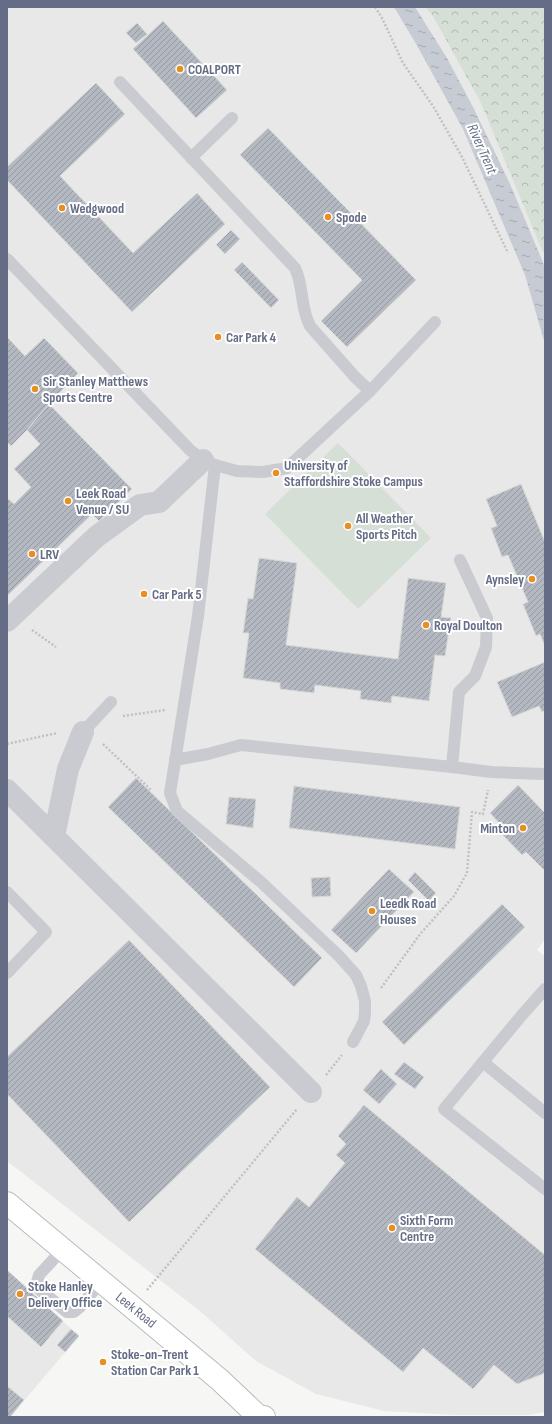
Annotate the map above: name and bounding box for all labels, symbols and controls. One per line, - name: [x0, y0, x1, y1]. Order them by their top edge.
- place label: COALPORT: [188, 61, 241, 78]
- marker: COALPORT: [175, 64, 185, 74]
- water label: River Trent: [463, 121, 502, 178]
- place label: Wedgwood: [70, 200, 124, 217]
- marker: Wedgwood: [57, 203, 67, 213]
- place label: Spode: [336, 209, 367, 226]
- marker: Spode: [323, 212, 333, 222]
- place label: Car Park 4: [226, 329, 277, 346]
- marker: Car Park 4: [213, 332, 223, 342]
- place label: Sir Stanley Matthews Sports Centre: [43, 373, 148, 406]
- marker: Sir Stanley Matthews Sports Centre: [30, 384, 40, 394]
- place label: University of Staffordshire Stoke Campus: [284, 457, 423, 490]
- marker: University of Staffordshire Stoke Campus: [271, 468, 281, 478]
- place label: Leek Road Venue / SU: [76, 485, 129, 518]
- marker: Leek Road Venue / SU: [63, 496, 73, 506]
- place label: All Weather Sports Pitch: [355, 510, 417, 543]
- marker: All Weather Sports Pitch: [343, 521, 353, 531]
- place label: LRV: [40, 546, 59, 563]
- marker: LRV: [27, 549, 37, 559]
- place label: Aynsley: [485, 571, 524, 588]
- marker: Aynsley: [527, 574, 537, 584]
- place label: Car Park 5: [152, 586, 202, 603]
- marker: Car Park 5: [139, 589, 149, 599]
- place label: Royal Doulton: [434, 617, 502, 634]
- marker: Royal Doulton: [421, 620, 431, 630]
- place label: Minton: [480, 820, 515, 837]
- marker: Minton: [518, 823, 528, 833]
- place label: Leedk Road Houses: [380, 895, 436, 928]
- marker: Leedk Road Houses: [367, 906, 377, 916]
- place label: Sixth Form Centre: [400, 1212, 453, 1245]
- marker: Sixth Form Centre: [387, 1223, 397, 1233]
- place label: Stoke Hanley Delivery Office: [28, 1278, 102, 1311]
- marker: Stoke Hanley Delivery Office: [15, 1289, 25, 1299]
- street label: Leek Road: [112, 1289, 160, 1332]
- place label: Stoke-on-Trent Station Car Park 1: [111, 1346, 199, 1379]
- marker: Stoke-on-Trent Station Car Park 1: [98, 1357, 108, 1367]

